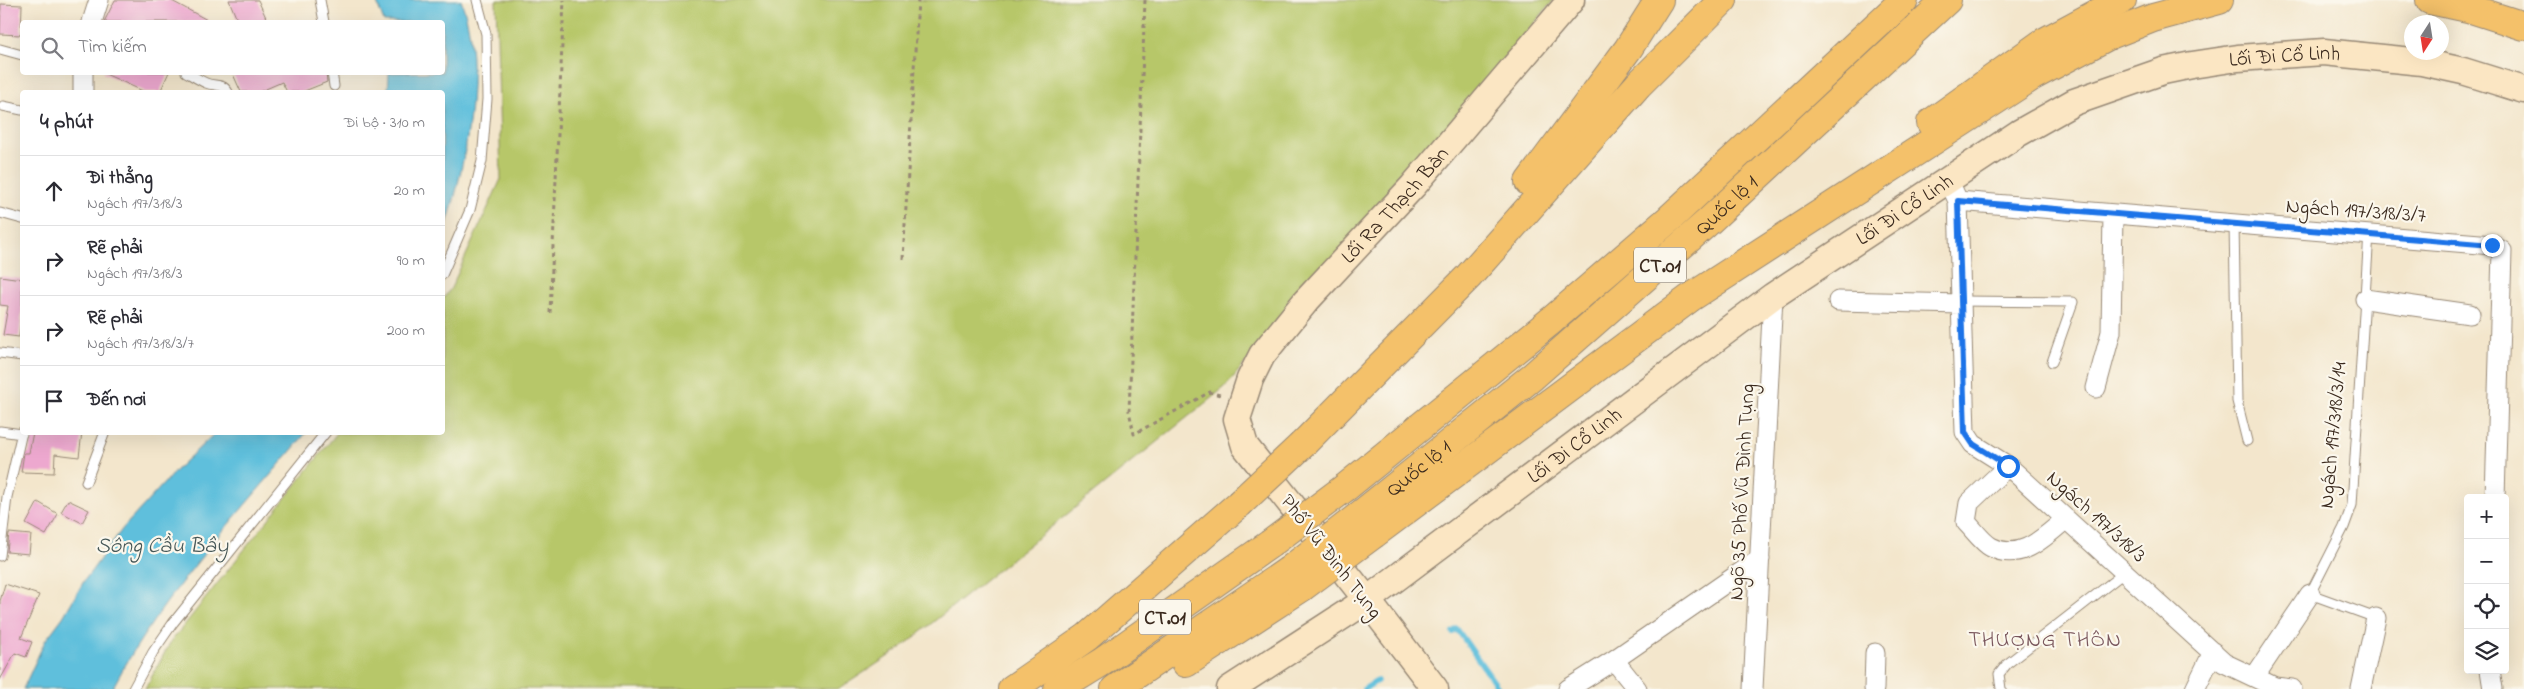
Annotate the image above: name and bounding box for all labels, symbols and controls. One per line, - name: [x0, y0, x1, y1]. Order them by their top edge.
- north arrow: [2404, 15, 2449, 60]
- search box: [20, 20, 445, 75]
- icon: search: [38, 34, 66, 62]
- text: Tìm kiếm: [78, 34, 147, 61]
- street label: Lối Đi Cổ Linh: [2227, 39, 2342, 76]
- text: 4 phút: [40, 108, 94, 138]
- text: Đi bộ · 310 m: [344, 111, 425, 135]
- street label: Lối Ra Thạch Bàn: [1335, 141, 1457, 271]
- text: Đi thẳng: [87, 165, 153, 192]
- street label: Lối Đi Cổ Linh: [1850, 167, 1960, 254]
- street label: Quốc lộ 1: [1689, 169, 1766, 244]
- icon: ahead: [40, 177, 68, 205]
- text: 20 m: [394, 179, 425, 203]
- text: Ngách 197/318/3: [87, 192, 183, 216]
- street label: Ngách 197/318/3/7: [2285, 192, 2427, 234]
- route end: [2481, 234, 2504, 257]
- text: Rẽ phải: [87, 235, 143, 262]
- icon: right: [40, 247, 68, 275]
- road number: CT.01: [1634, 248, 1686, 282]
- text: 90 m: [397, 249, 425, 273]
- text: Ngách 197/318/3: [87, 262, 183, 286]
- text: Rẽ phải: [87, 305, 143, 332]
- icon: right: [40, 317, 68, 345]
- text: 200 m: [387, 319, 425, 343]
- text: Ngách 197/318/3/7: [87, 332, 194, 356]
- street label: Ngách 197/318/3/14: [2313, 360, 2357, 510]
- street label: Ngõ 35 Phố Vũ Đình Tụng: [1722, 383, 1766, 601]
- icon: arrive: [40, 387, 68, 415]
- text: Đến nơi: [87, 387, 146, 414]
- street label: Lối Đi Cổ Linh: [1521, 401, 1629, 492]
- street label: Quốc lộ 1: [1380, 434, 1459, 505]
- route start: [1997, 455, 2020, 478]
- street label: Ngách 197/318/3: [2038, 464, 2152, 572]
- street label: Phố Vũ Đình Tụng: [1270, 488, 1389, 627]
- map controls: [2464, 494, 2509, 674]
- button: +: [2464, 494, 2509, 539]
- water label: Sông Cầu Bây: [96, 531, 229, 563]
- button: −: [2464, 539, 2509, 584]
- button: locate: [2464, 584, 2509, 629]
- road number: CT.01: [1139, 600, 1191, 634]
- district label: THƯỢNG THÔN: [1968, 625, 2122, 657]
- button: layers: [2464, 629, 2509, 674]

